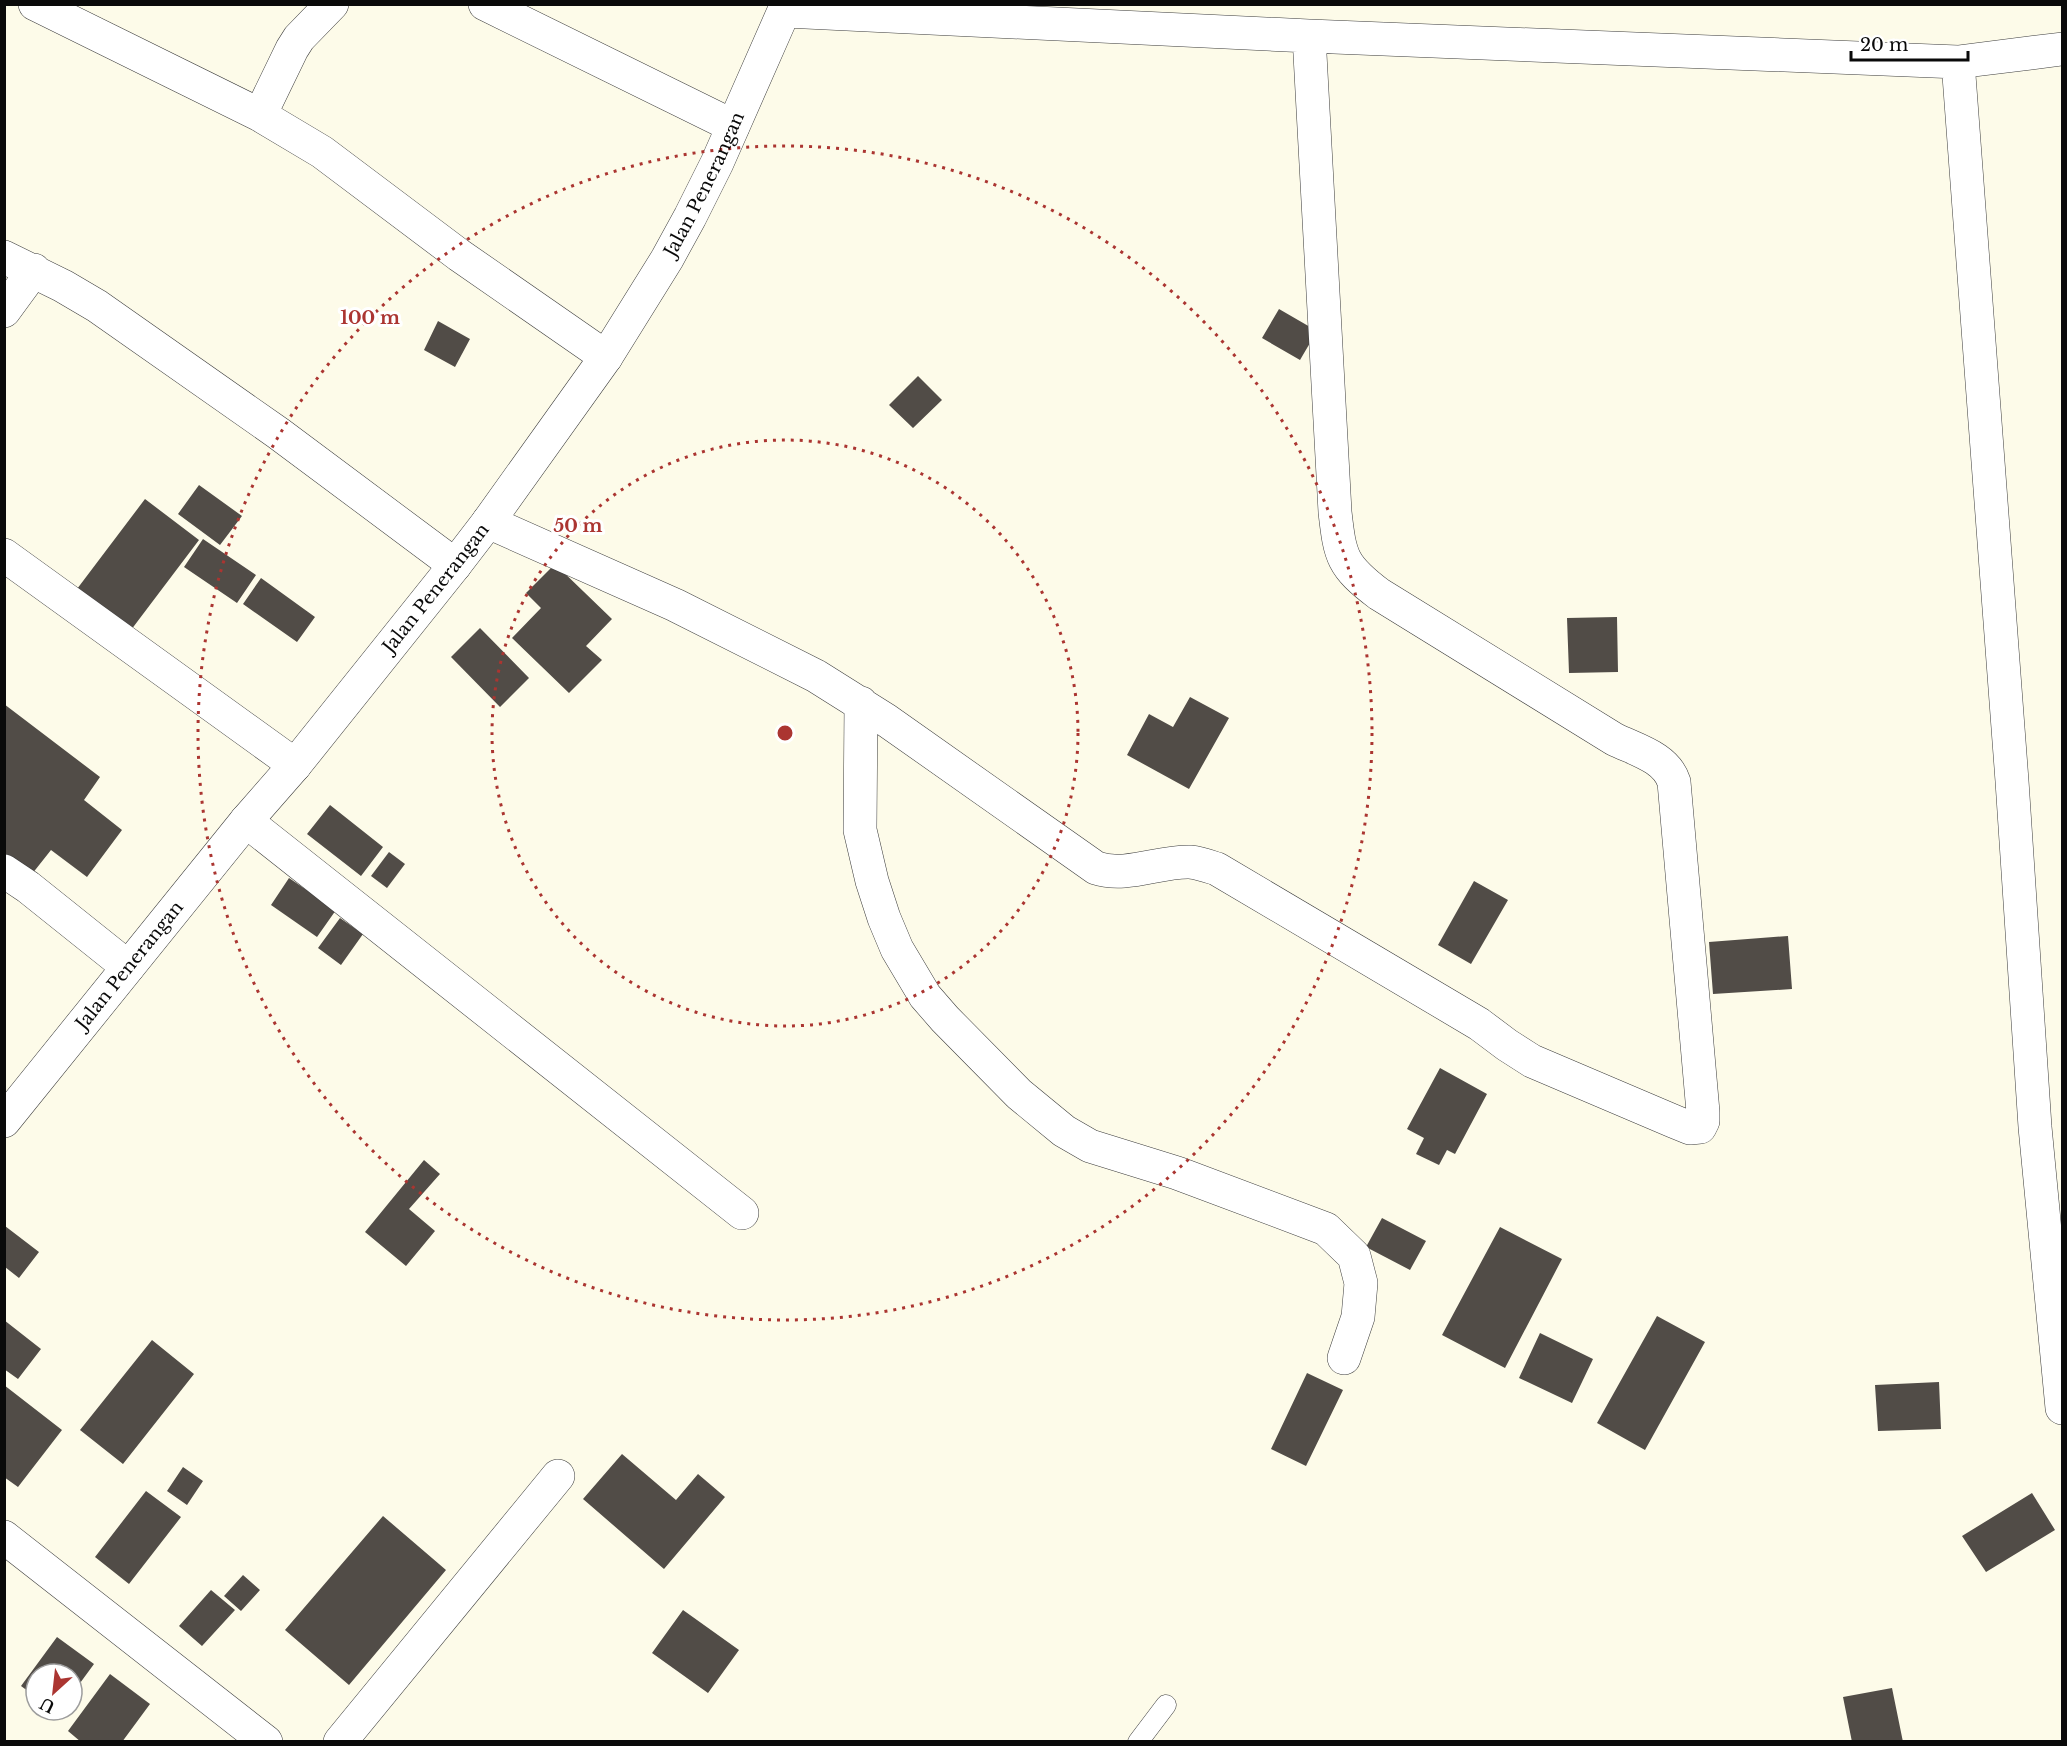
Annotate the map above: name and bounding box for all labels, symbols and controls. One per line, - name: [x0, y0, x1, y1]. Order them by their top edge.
- scale bar: [1851, 24, 1968, 62]
- text: 20 m: [1860, 34, 1908, 56]
- street label: Jalan Penerangan: [658, 108, 749, 262]
- text: 100 m: [340, 307, 400, 329]
- text: 50 m: [554, 515, 603, 537]
- street label: Jalan Penerangan: [377, 519, 494, 659]
- centre of rings: [775, 723, 795, 743]
- street label: Jalan Penerangan: [70, 897, 188, 1036]
- north arrow: [24, 1662, 84, 1722]
- text: U: [36, 1693, 58, 1717]

